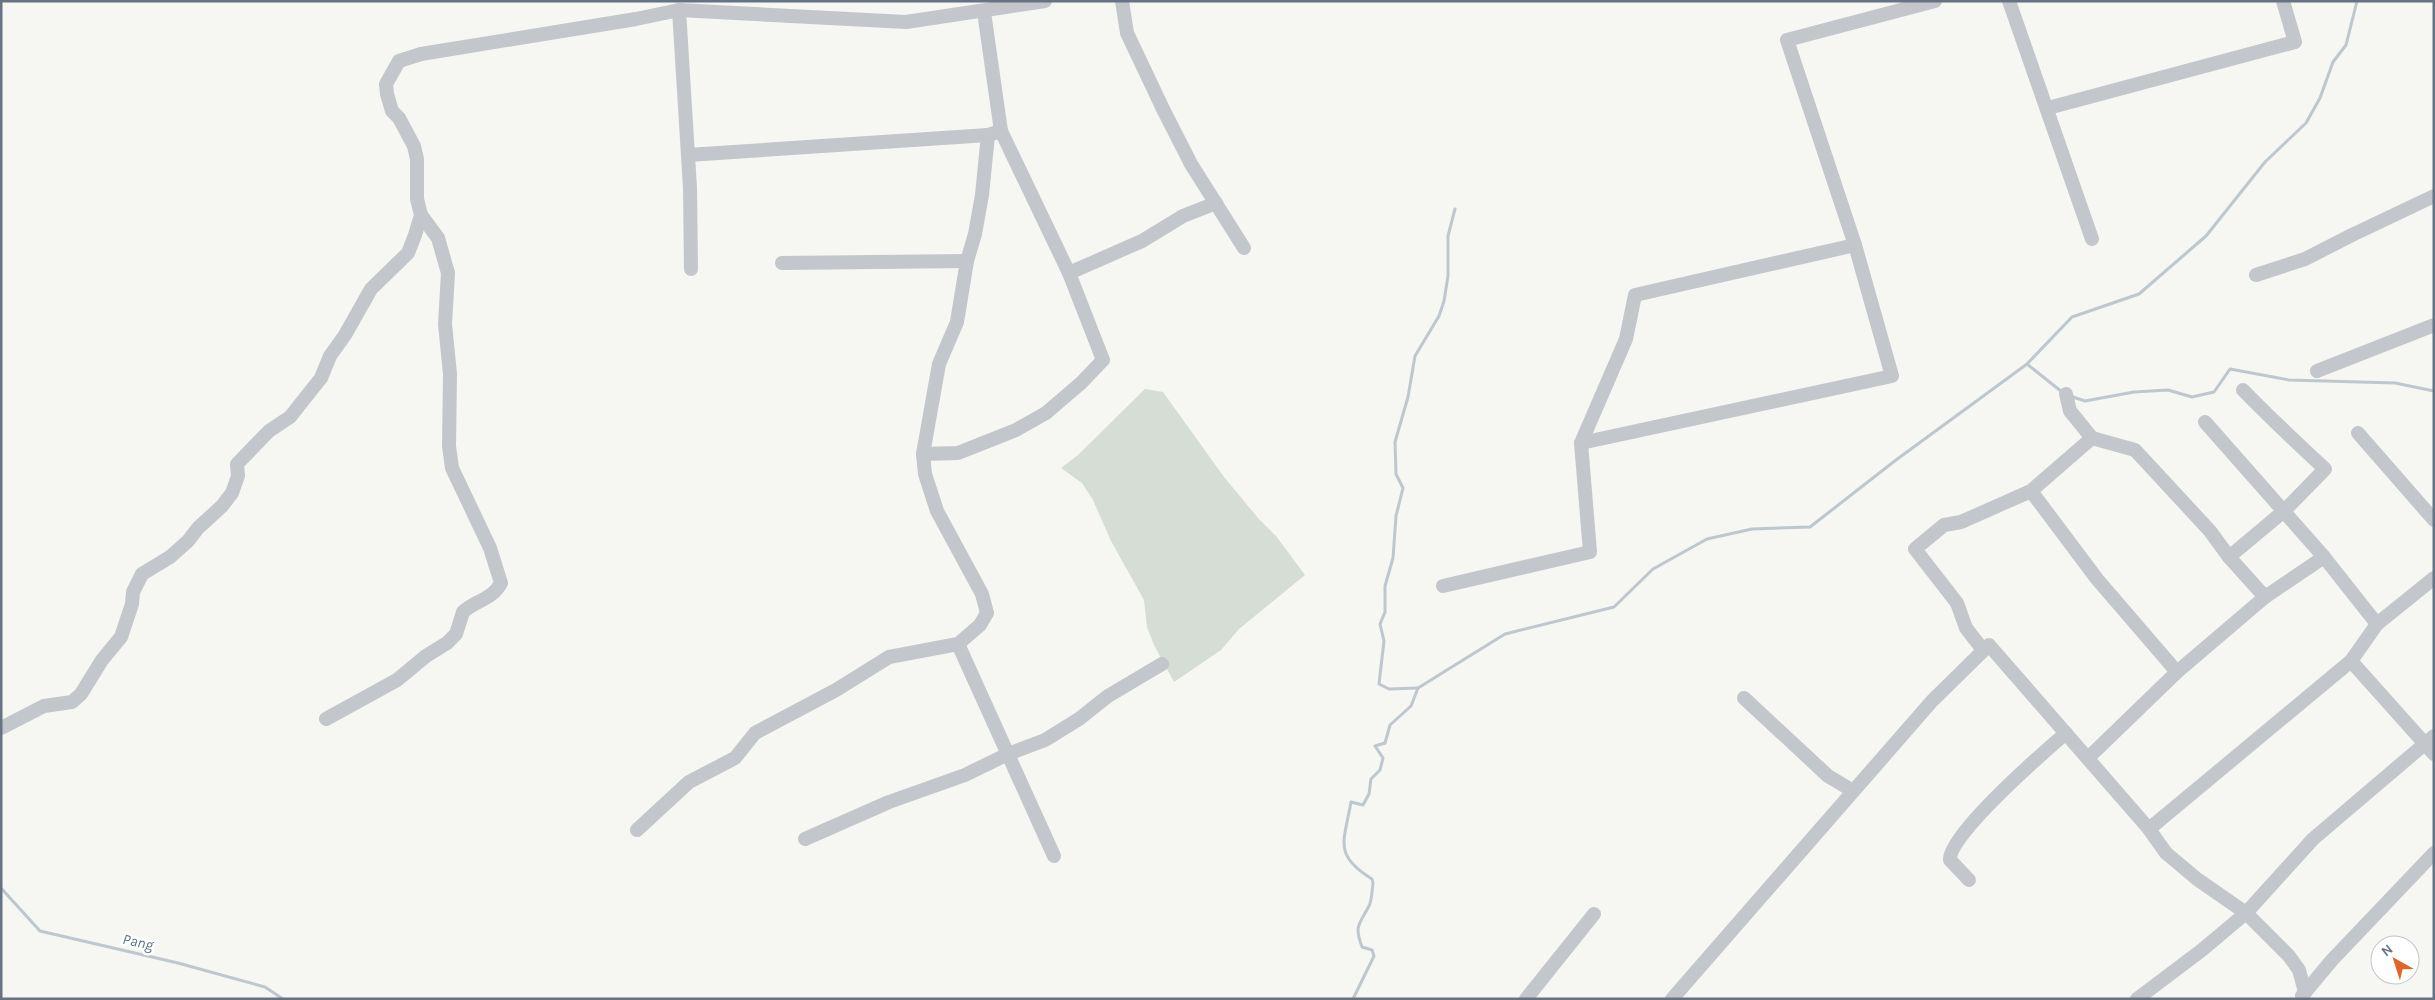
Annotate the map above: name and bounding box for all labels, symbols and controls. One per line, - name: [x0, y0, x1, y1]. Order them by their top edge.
- water label: Pang: [121, 930, 156, 955]
- north arrow: [2370, 935, 2420, 985]
- text: N: [2378, 941, 2396, 960]

